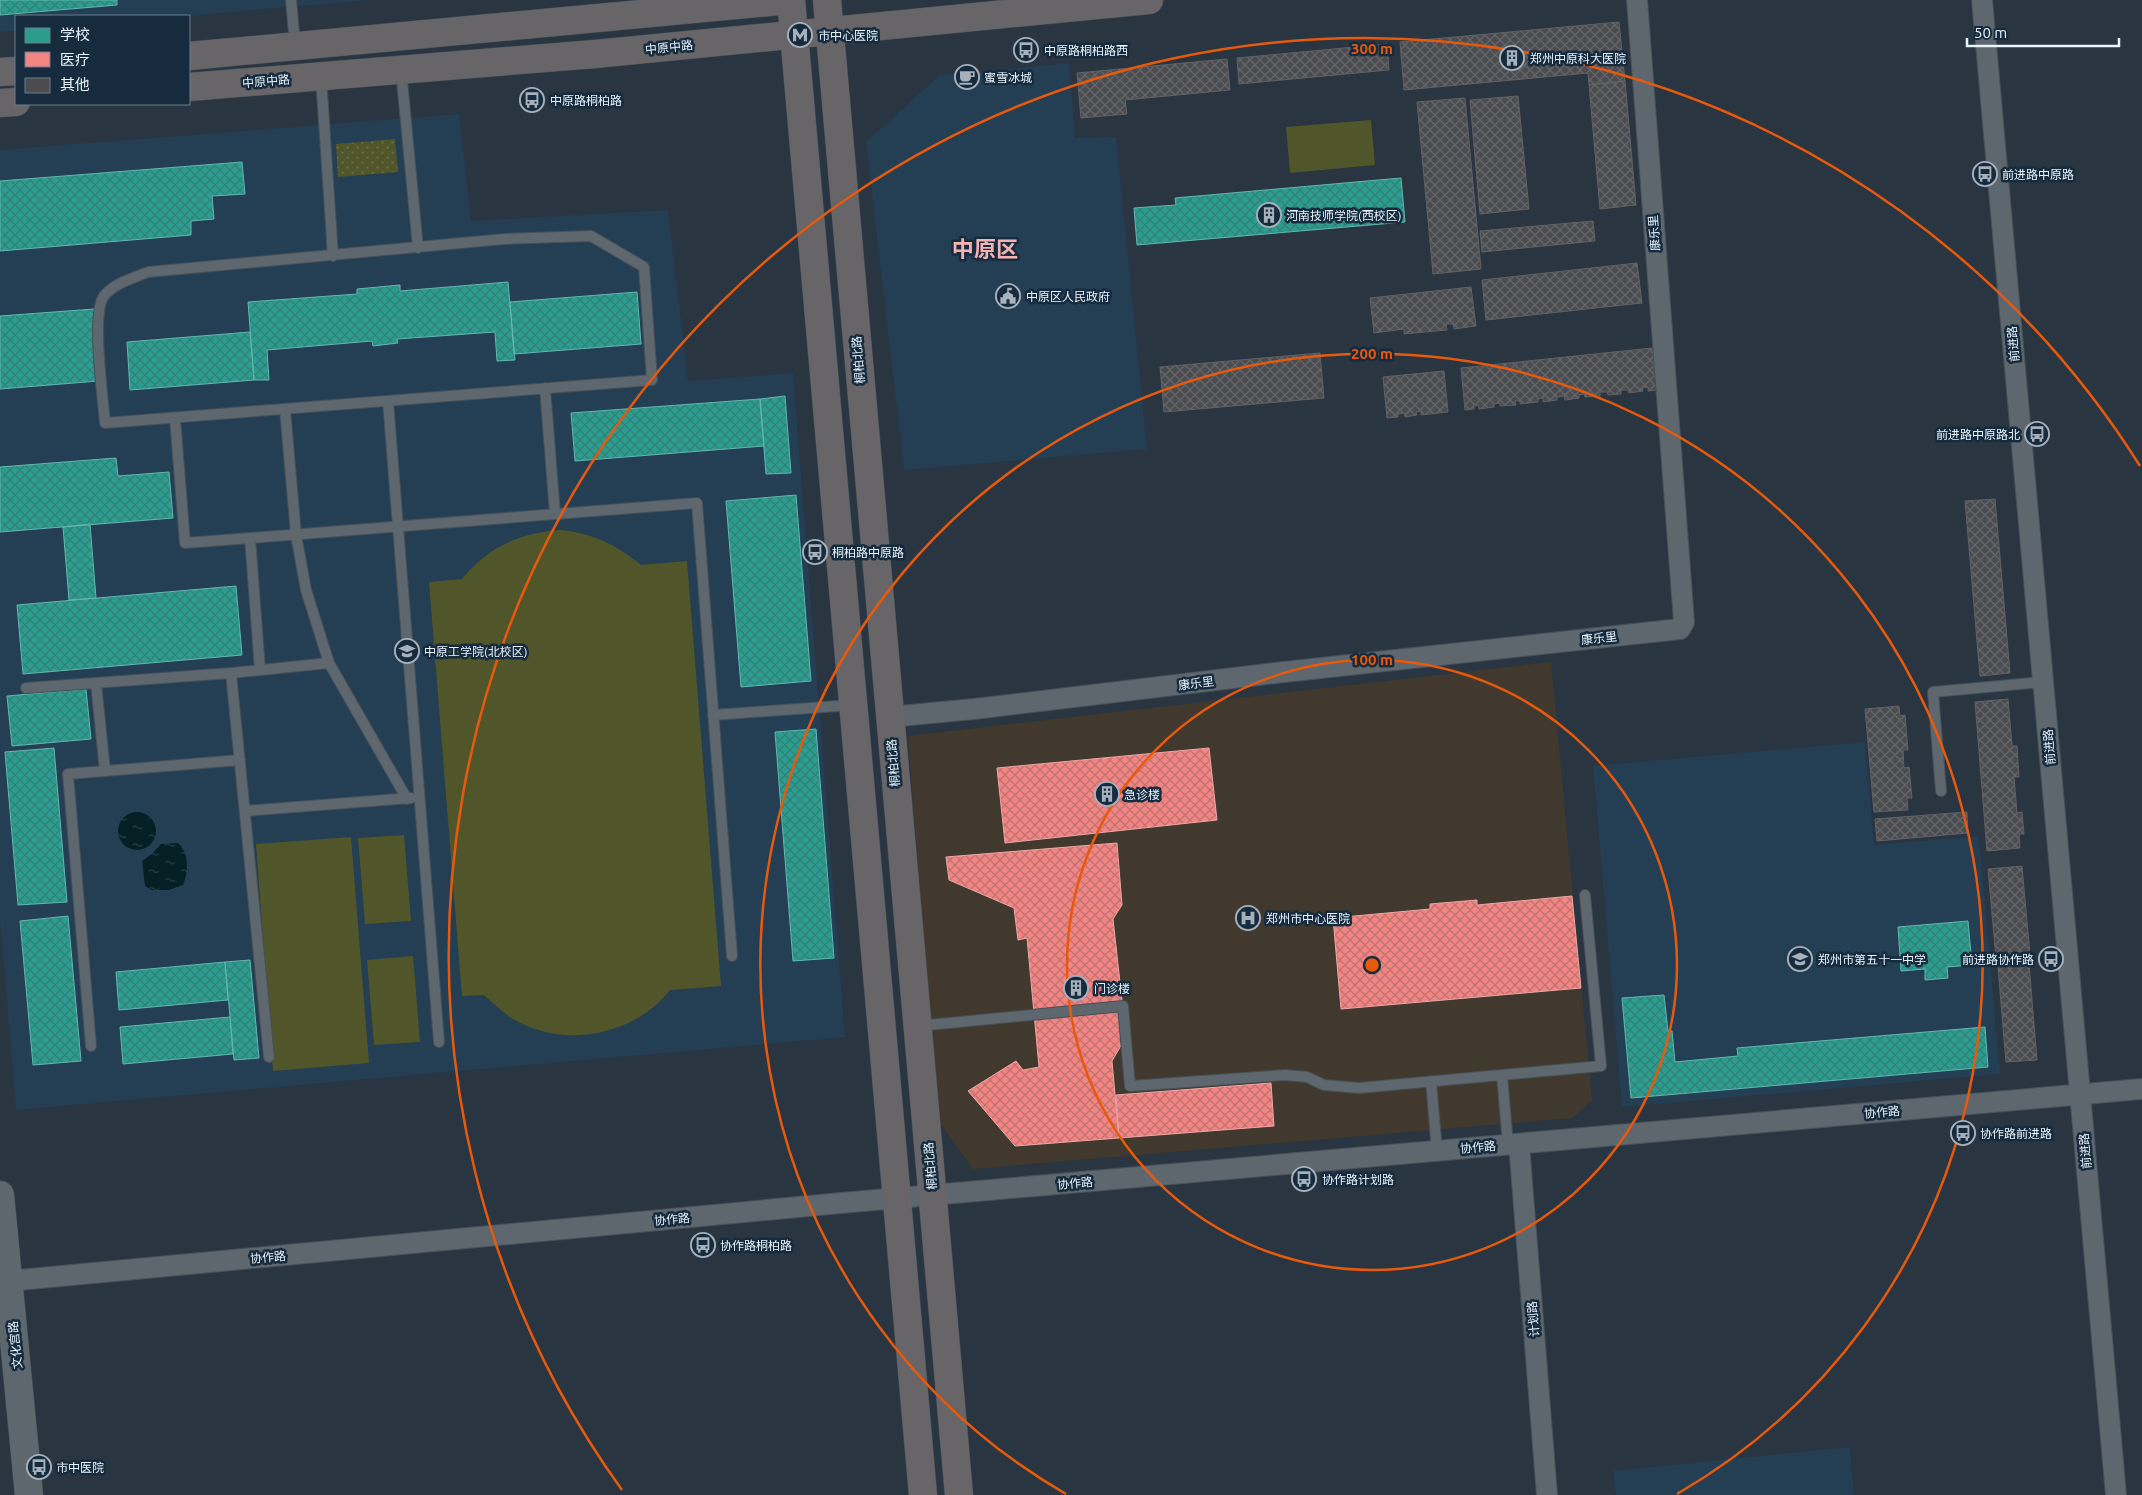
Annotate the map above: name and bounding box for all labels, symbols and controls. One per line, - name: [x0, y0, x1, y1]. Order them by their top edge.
- legend: [15, 15, 190, 105]
- scale bar: [1967, 15, 2120, 47]
- metro station icon: 市中心医院: [787, 22, 813, 48]
- text: 50 m: [1974, 24, 2007, 41]
- text: 学校: [60, 26, 90, 43]
- place label: 市中心医院: [818, 29, 878, 42]
- bus stop icon: 中原路桐柏路西: [1013, 37, 1039, 63]
- street label: 中原中路: [644, 38, 694, 56]
- text: 300 m: [1351, 40, 1393, 57]
- place label: 中原路桐柏路西: [1044, 44, 1128, 57]
- building icon: 郑州中原科大医院: [1499, 45, 1525, 71]
- text: 医疗: [60, 51, 90, 68]
- place label: 郑州中原科大医院: [1530, 52, 1626, 65]
- cafe icon: 蜜雪冰城: [954, 64, 980, 90]
- place label: 蜜雪冰城: [984, 71, 1032, 84]
- street label: 中原中路: [242, 72, 290, 90]
- text: 其他: [60, 76, 90, 93]
- bus stop icon: 中原路桐柏路: [519, 87, 545, 113]
- place label: 中原路桐柏路: [550, 94, 622, 107]
- bus stop icon: 前进路中原路: [1972, 161, 1998, 187]
- place label: 前进路中原路: [2002, 168, 2074, 181]
- building icon: 河南技师学院(西校区): [1256, 202, 1282, 228]
- place label: 河南技师学院(西校区): [1286, 209, 1402, 223]
- street label: 康乐里: [1646, 215, 1662, 251]
- district label: 中原区: [952, 236, 1018, 261]
- public building icon: 中原区人民政府: [995, 283, 1021, 309]
- place label: 中原区人民政府: [1026, 290, 1110, 303]
- street label: 前进路: [2005, 325, 2021, 363]
- street label: 桐柏北路: [849, 336, 867, 384]
- text: 200 m: [1351, 345, 1393, 362]
- bus stop icon: 前进路中原路北: [2024, 421, 2050, 447]
- place label: 前进路中原路北: [1936, 428, 2020, 441]
- bus stop icon: 桐柏路中原路: [802, 539, 828, 565]
- place label: 桐柏路中原路: [832, 546, 904, 559]
- street label: 康乐里: [1580, 630, 1618, 646]
- school or university icon: 中原工学院(北校区): [394, 638, 420, 664]
- place label: 中原工学院(北校区): [424, 645, 528, 659]
- text: 100 m: [1351, 651, 1393, 668]
- street label: 康乐里: [1177, 674, 1215, 692]
- street label: 前进路: [2041, 728, 2057, 766]
- street label: 桐柏北路: [884, 739, 902, 787]
- building icon: 急诊楼: [1094, 781, 1120, 807]
- place label: 急诊楼: [1124, 788, 1160, 801]
- hospital icon: 郑州市中心医院: [1235, 905, 1261, 931]
- place label: 郑州市中心医院: [1266, 912, 1350, 925]
- school or university icon: 郑州市第五十一中学: [1787, 946, 1813, 972]
- bus stop icon: 前进路协作路: [2038, 946, 2064, 972]
- place label: 郑州市第五十一中学: [1818, 953, 1926, 966]
- place label: 前进路协作路: [1962, 953, 2034, 966]
- centre of rings: [1363, 956, 1381, 974]
- building icon: 门诊楼: [1063, 975, 1089, 1001]
- place label: 门诊楼: [1094, 982, 1130, 995]
- street label: 协作路: [1863, 1104, 1901, 1120]
- bus stop icon: 协作路前进路: [1950, 1120, 1976, 1146]
- place label: 协作路前进路: [1980, 1127, 2052, 1140]
- street label: 前进路: [2077, 1132, 2093, 1170]
- street label: 协作路: [1459, 1139, 1497, 1155]
- street label: 桐柏北路: [921, 1142, 939, 1190]
- bus stop icon: 协作路计划路: [1291, 1166, 1317, 1192]
- place label: 协作路计划路: [1322, 1173, 1394, 1186]
- street label: 协作路: [1056, 1175, 1094, 1191]
- street label: 协作路: [653, 1211, 691, 1227]
- bus stop icon: 协作路桐柏路: [690, 1232, 716, 1258]
- place label: 协作路桐柏路: [720, 1239, 792, 1252]
- street label: 协作路: [249, 1249, 287, 1265]
- street label: 计划路: [1525, 1300, 1541, 1338]
- street label: 文化宫路: [6, 1320, 24, 1370]
- bus stop icon: 市中医院: [26, 1454, 52, 1480]
- place label: 市中医院: [56, 1461, 104, 1474]

